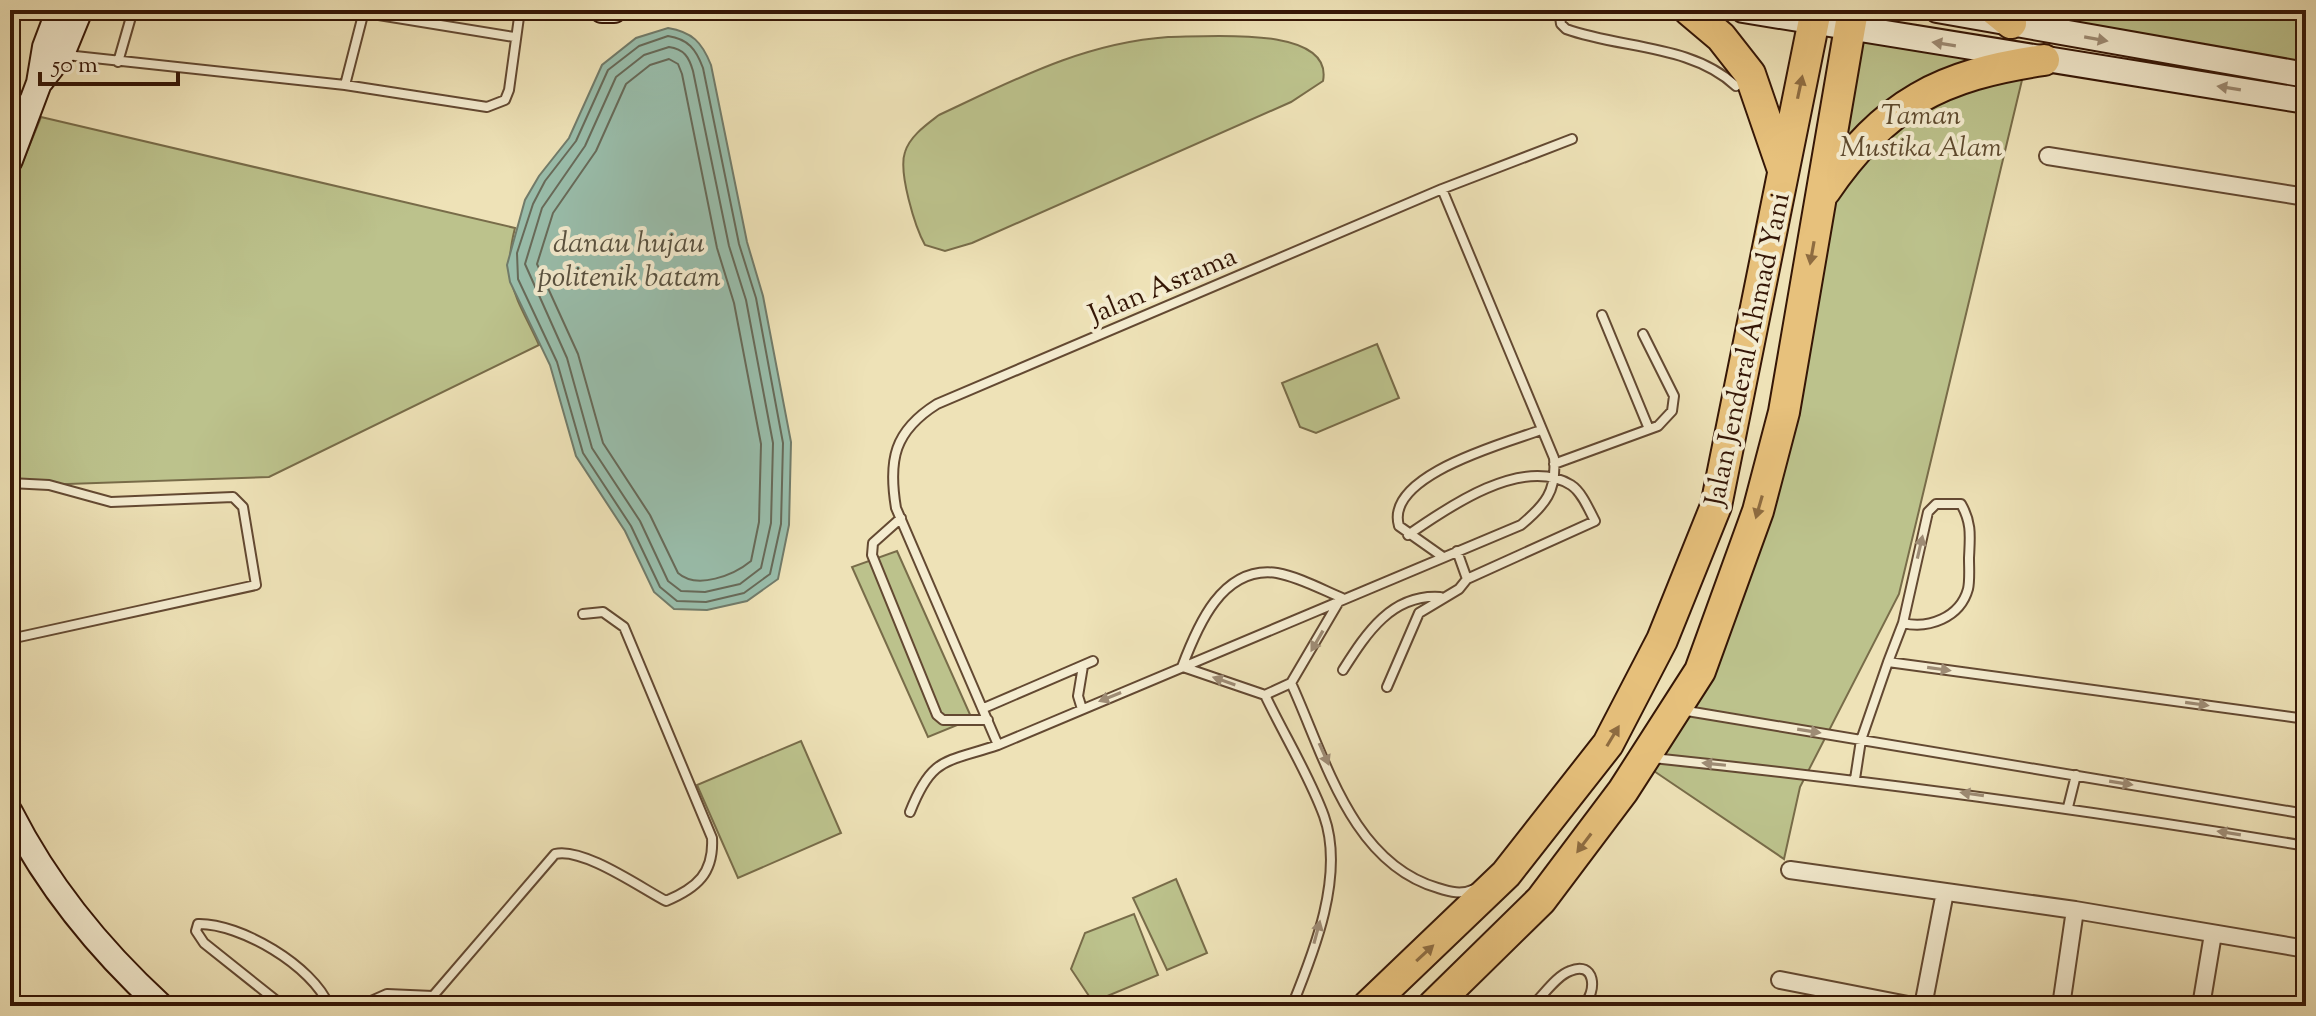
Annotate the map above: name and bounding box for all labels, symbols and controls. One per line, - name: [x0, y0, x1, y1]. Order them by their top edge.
- one-way arrow: [2084, 34, 2109, 46]
- scale bar: [40, 36, 178, 86]
- one-way arrow: [1932, 37, 1957, 50]
- text: 50 m: [50, 49, 98, 83]
- one-way arrow: [1794, 74, 1807, 99]
- one-way arrow: [2216, 81, 2241, 94]
- park label: Taman Mustika Alam: [1840, 97, 2002, 169]
- street label: Jalan Jenderal Ahmad Yani: [1696, 189, 1802, 512]
- water label: danau hujau politenik batam: [537, 223, 721, 300]
- street label: Jalan Asrama: [1081, 238, 1244, 337]
- one-way arrow: [1805, 240, 1817, 265]
- one-way arrow: [1752, 495, 1765, 519]
- one-way arrow: [1914, 534, 1927, 559]
- one-way arrow: [1310, 630, 1324, 652]
- one-way arrow: [1927, 663, 1952, 676]
- one-way arrow: [1211, 674, 1235, 686]
- one-way arrow: [1098, 690, 1122, 703]
- one-way arrow: [2185, 698, 2210, 711]
- one-way arrow: [1605, 725, 1619, 747]
- one-way arrow: [1797, 725, 1822, 738]
- one-way arrow: [1317, 743, 1330, 766]
- one-way arrow: [1701, 758, 1726, 771]
- one-way arrow: [2108, 777, 2133, 790]
- one-way arrow: [1959, 787, 1984, 800]
- one-way arrow: [2216, 827, 2241, 839]
- one-way arrow: [1577, 833, 1593, 853]
- one-way arrow: [1311, 920, 1324, 944]
- one-way arrow: [1415, 944, 1434, 962]

